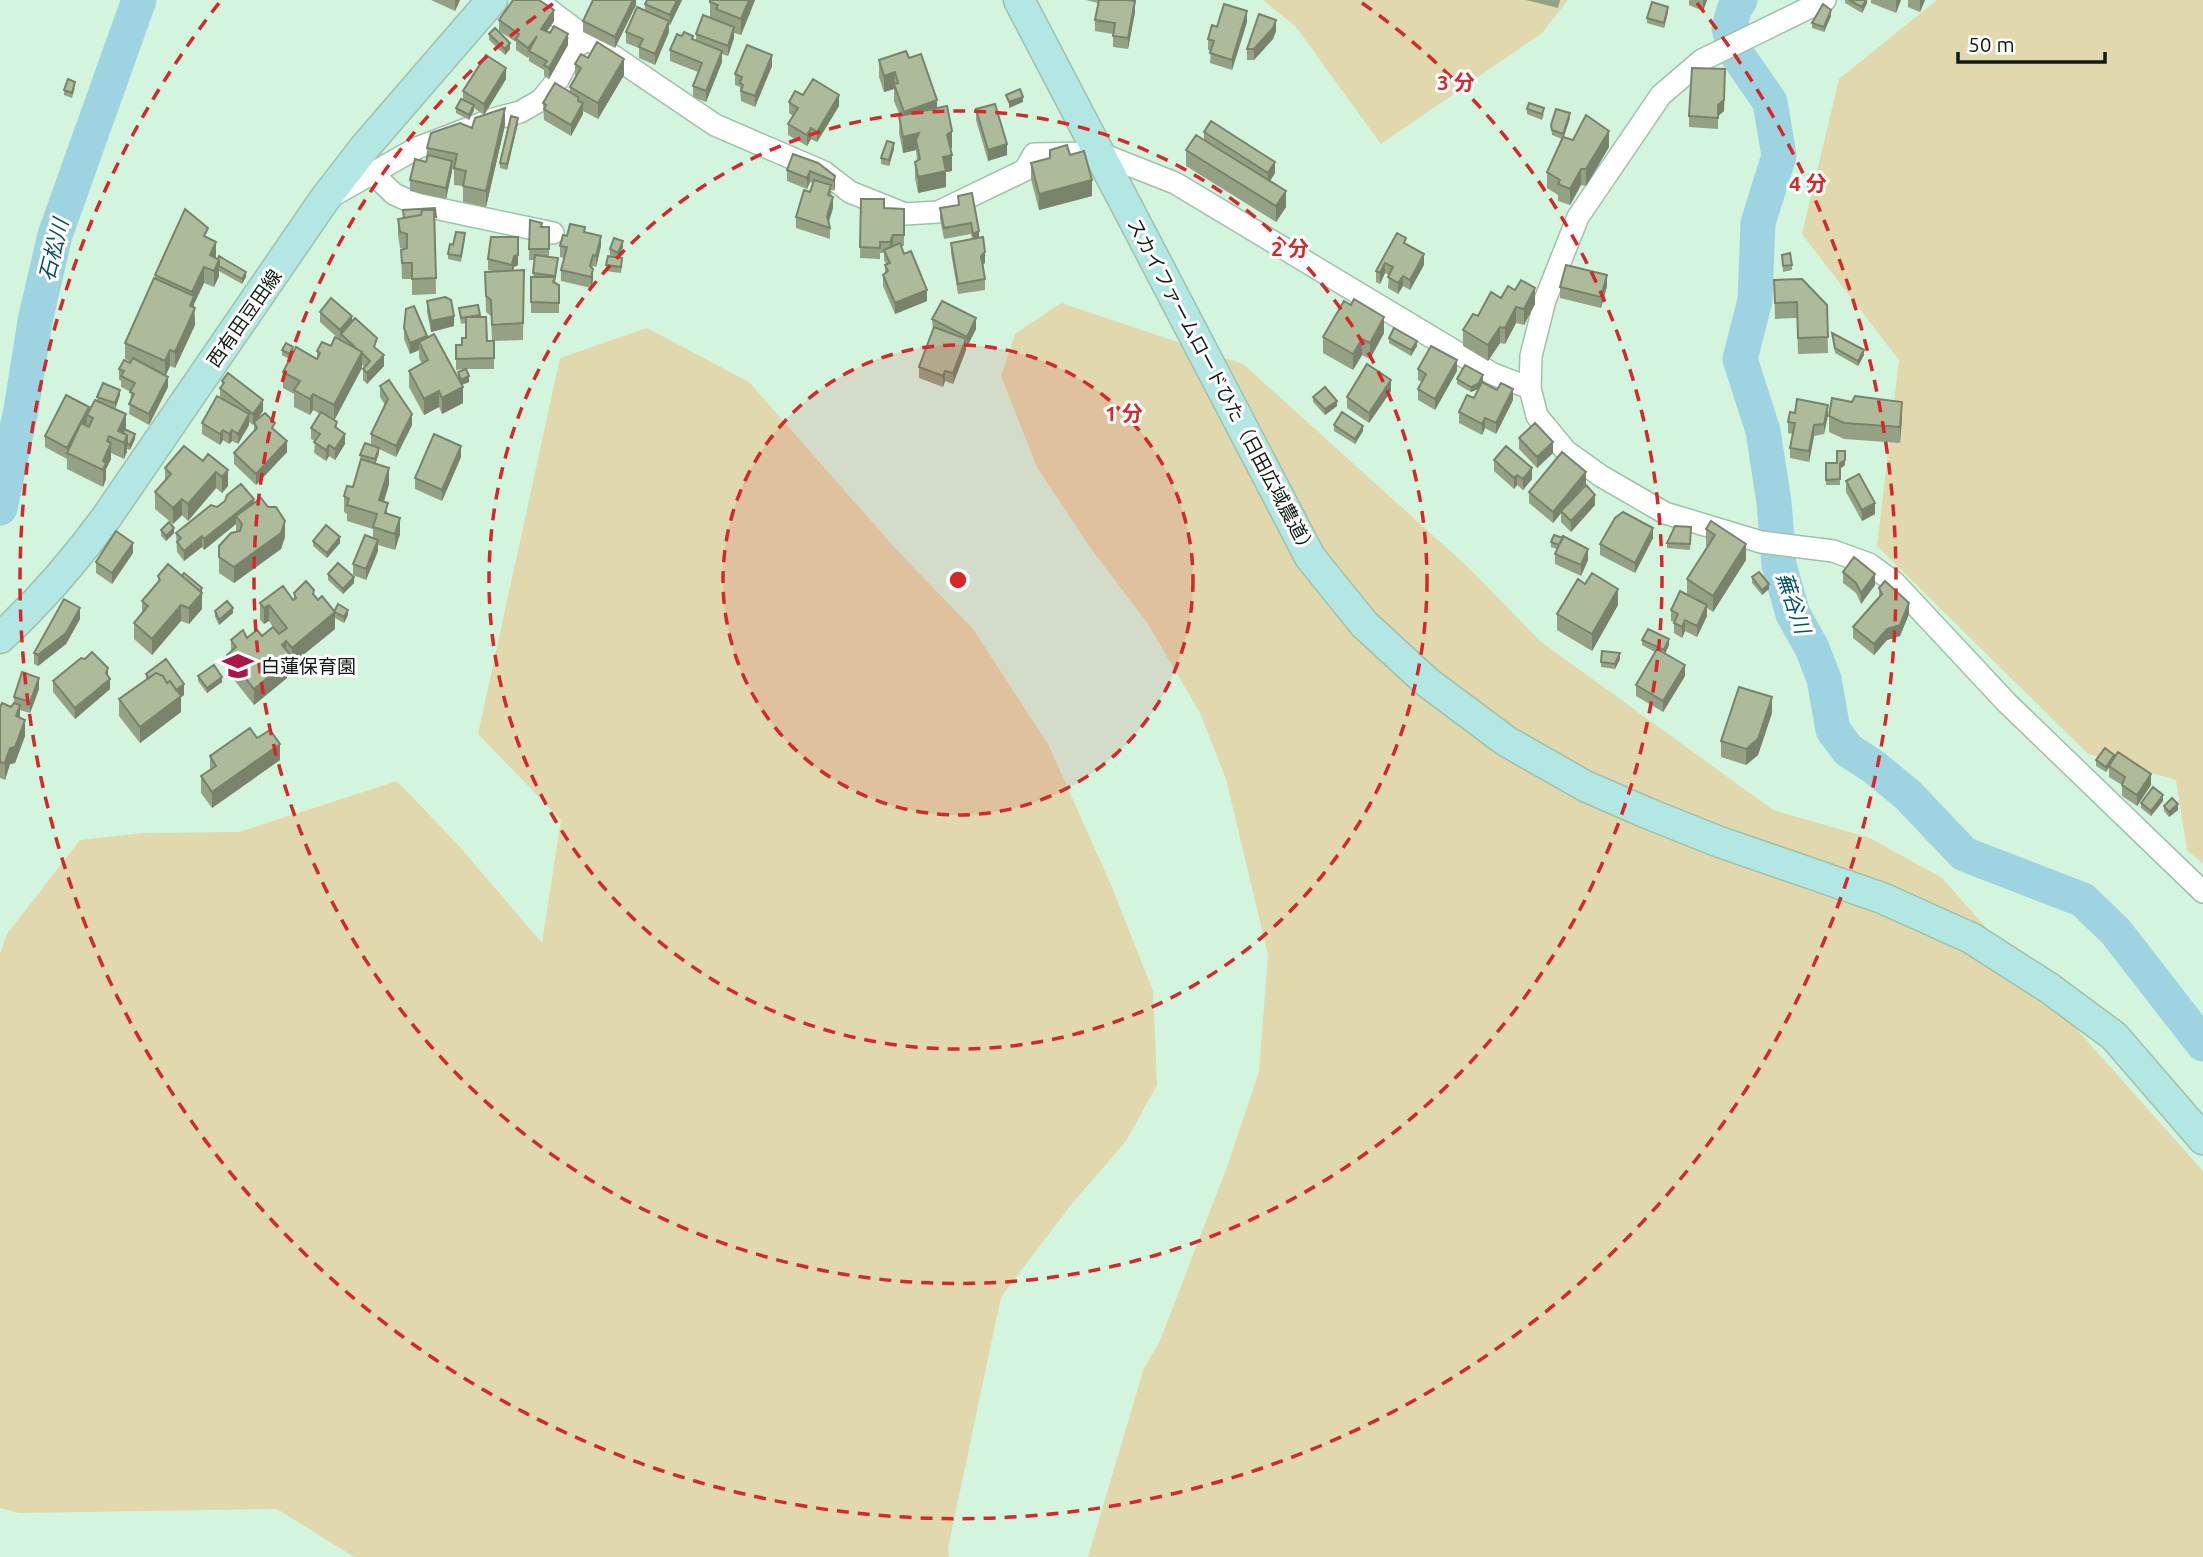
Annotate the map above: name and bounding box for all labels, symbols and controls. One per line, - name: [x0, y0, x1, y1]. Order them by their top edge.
- scale bar: [1958, 21, 2105, 65]
- text: 50 m: [1968, 32, 2015, 56]
- text: 3 分: [1437, 70, 1475, 94]
- text: 4 分: [1789, 171, 1827, 195]
- water label: 石松川: [34, 214, 73, 283]
- street label: スカイファームロードひた（日田広域農道）: [1123, 214, 1321, 560]
- text: 2 分: [1271, 236, 1309, 260]
- street label: 西有田豆田線: [202, 265, 286, 371]
- text: 1 分: [1105, 401, 1143, 425]
- centre of rings: [946, 568, 970, 592]
- water label: 蕪谷川: [1772, 569, 1816, 638]
- school or university icon: 白蓮保育園: [221, 649, 255, 683]
- place label: 白蓮保育園: [261, 655, 356, 677]

